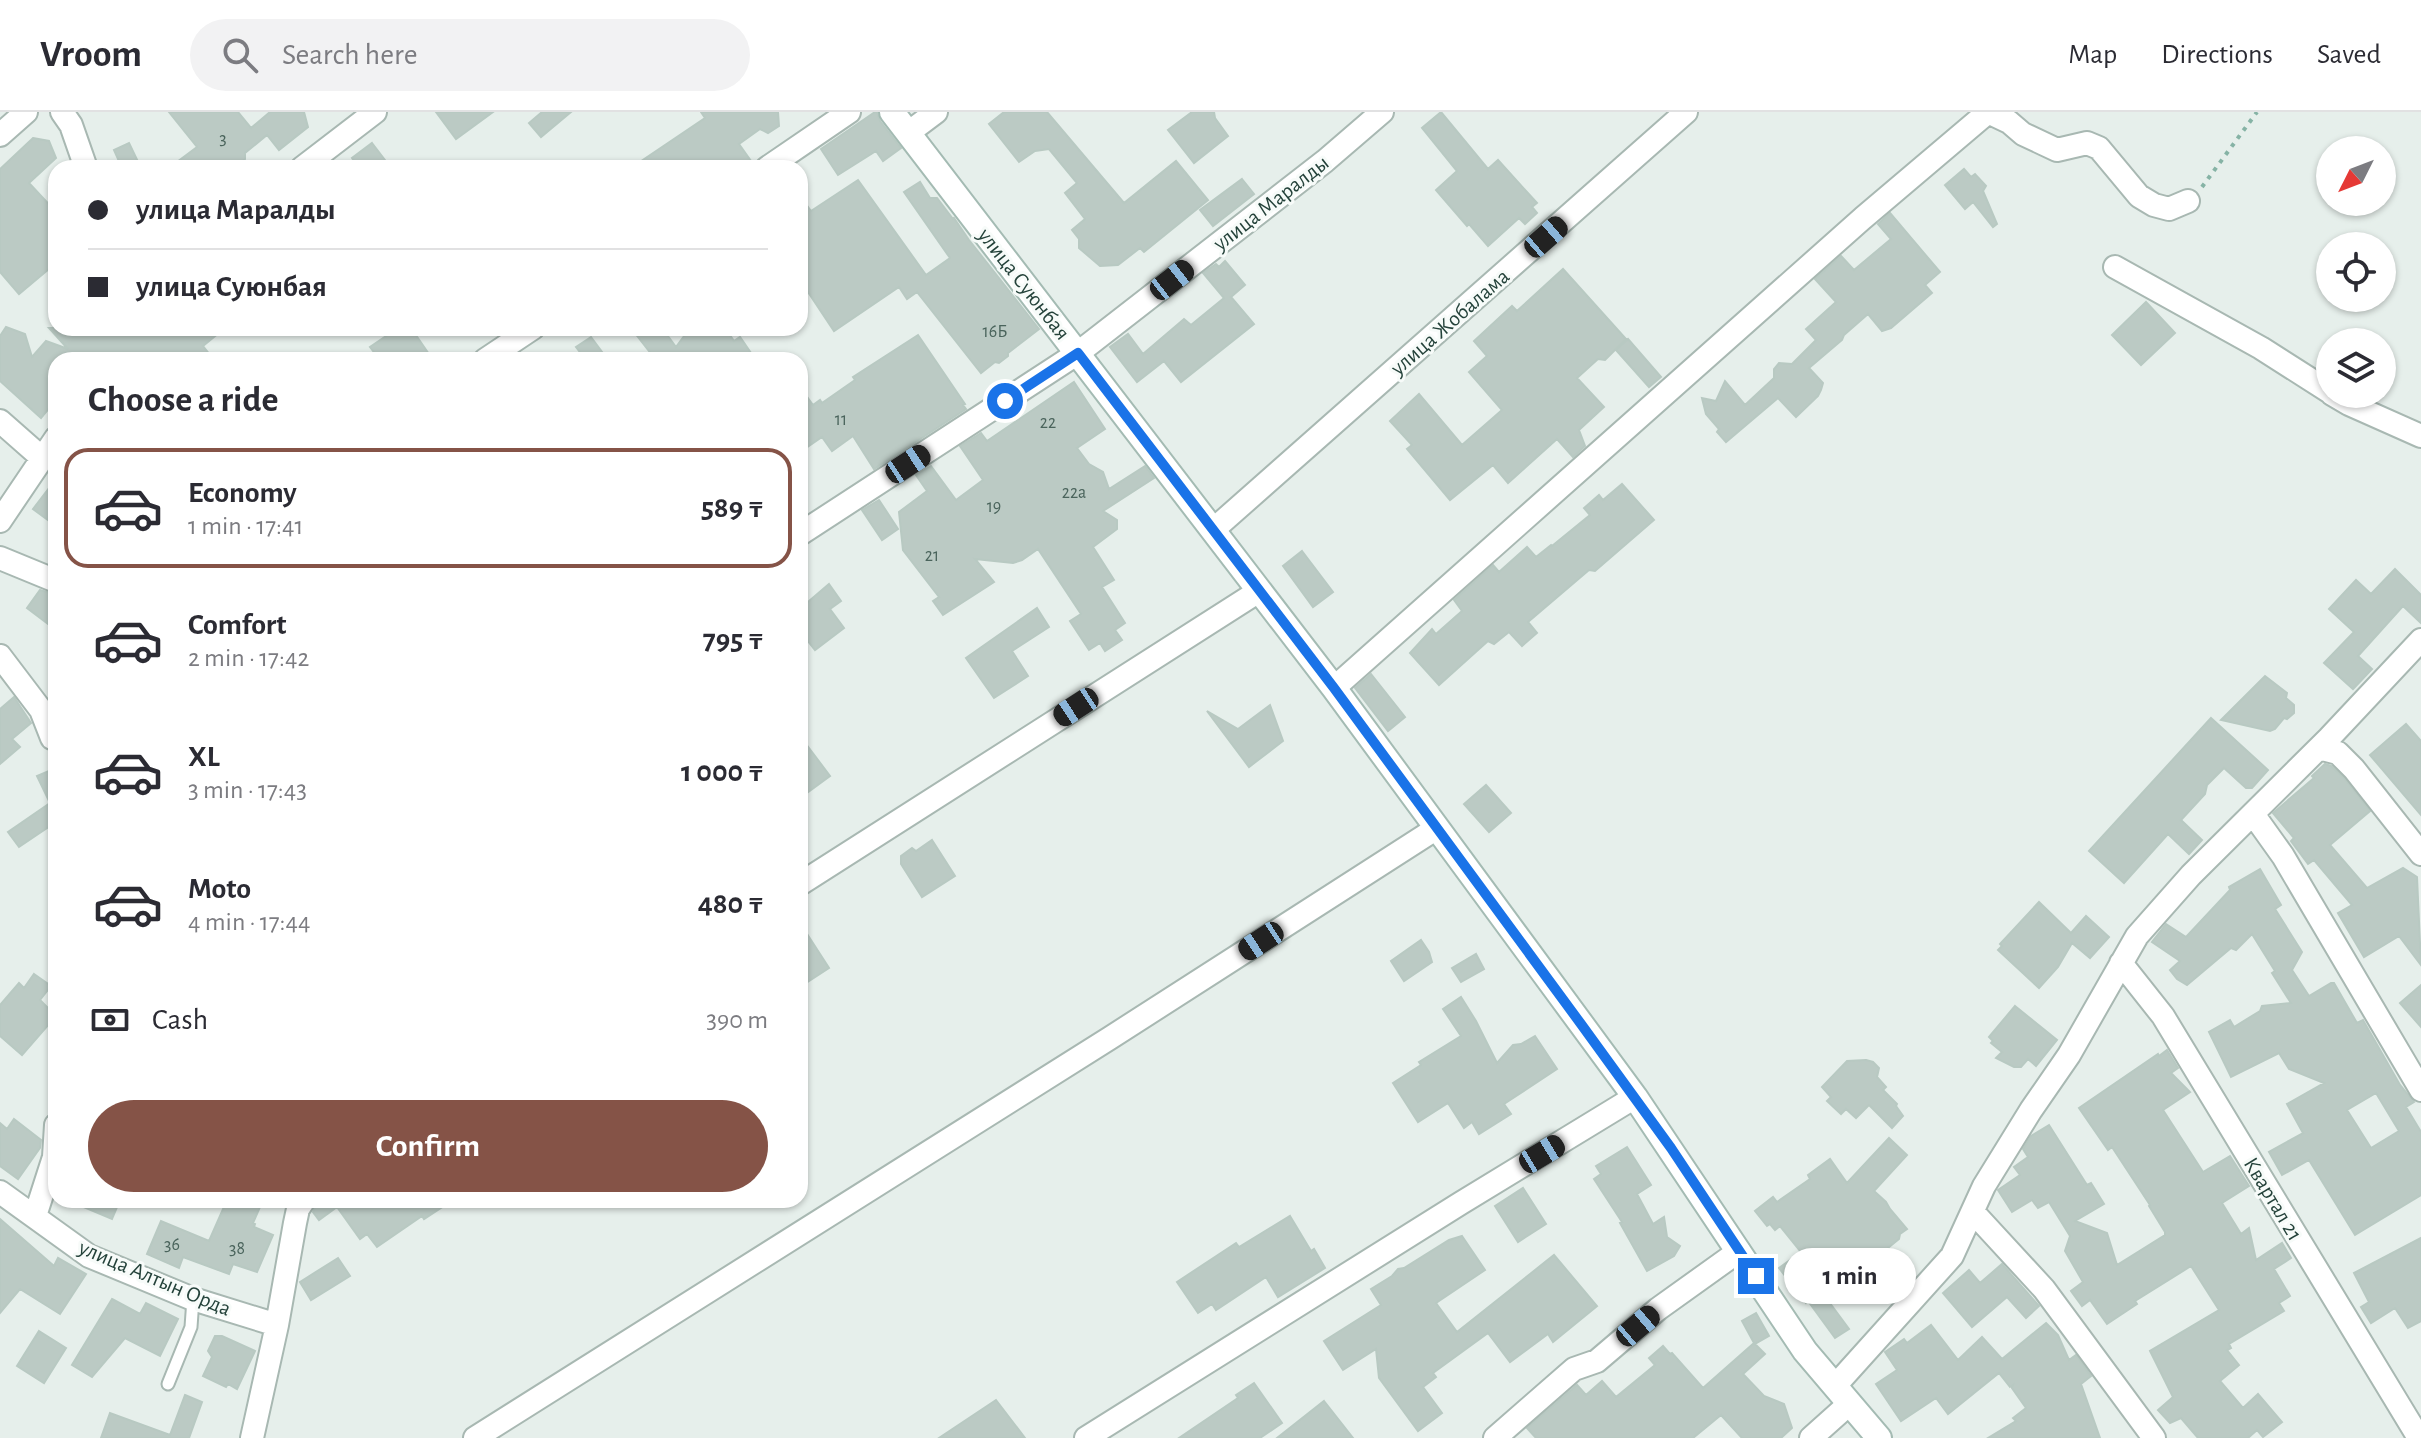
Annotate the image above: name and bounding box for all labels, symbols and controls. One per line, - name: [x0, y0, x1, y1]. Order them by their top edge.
- search box: [190, 19, 750, 91]
- icon: search: [218, 33, 262, 77]
- text: Vroom: [40, 36, 142, 74]
- text: Search here: [282, 40, 418, 70]
- text: Map: [2068, 41, 2117, 69]
- text: Directions: [2161, 41, 2273, 69]
- text: Saved: [2317, 41, 2381, 69]
- house number: 3: [219, 130, 227, 148]
- north arrow: [2316, 136, 2396, 216]
- map controls: [2316, 136, 2396, 408]
- street label: улица Маралды: [1208, 151, 1333, 255]
- text: улица Маралды: [136, 195, 336, 225]
- car: [1520, 212, 1572, 262]
- street label: улица Суюнбая: [973, 223, 1074, 344]
- button: locate: [2316, 232, 2396, 312]
- car: [1146, 256, 1198, 304]
- street label: улица Жобалама: [1386, 265, 1513, 380]
- text: улица Суюнбая: [136, 272, 327, 302]
- house number: 16Б: [983, 323, 1007, 341]
- button: layers: [2316, 328, 2396, 408]
- text: Choose a ride: [88, 382, 278, 418]
- route start: [987, 383, 1023, 419]
- house number: 11: [835, 411, 847, 429]
- house number: 22: [1040, 414, 1056, 432]
- car: [881, 441, 935, 487]
- icon: car: [92, 472, 164, 544]
- text: Economy: [188, 478, 297, 508]
- house number: 22а: [1062, 484, 1086, 502]
- text: 589 ₸: [701, 493, 764, 523]
- house number: 19: [987, 498, 1001, 516]
- text: 1 min · 17:41: [188, 513, 303, 539]
- house number: 21: [925, 547, 939, 565]
- icon: car: [92, 604, 164, 676]
- text: Comfort: [188, 610, 287, 640]
- text: 795 ₸: [703, 625, 764, 655]
- text: 2 min · 17:42: [188, 645, 309, 671]
- car: [1049, 684, 1103, 730]
- icon: car: [92, 736, 164, 808]
- text: XL: [188, 742, 220, 772]
- text: 1 000 ₸: [681, 757, 764, 787]
- text: 3 min · 17:43: [188, 777, 307, 803]
- icon: car: [92, 868, 164, 940]
- text: Moto: [188, 874, 251, 904]
- text: 480 ₸: [698, 889, 764, 919]
- text: 4 min · 17:44: [188, 909, 311, 935]
- car: [1234, 918, 1288, 964]
- icon: cash: [88, 998, 132, 1042]
- text: Cash: [152, 1005, 208, 1035]
- text: 390 m: [706, 1007, 768, 1033]
- button: Confirm: [88, 1100, 768, 1192]
- car: [1515, 1131, 1569, 1177]
- street label: Квартал 21: [2240, 1153, 2306, 1245]
- street label: улица Алтын Орда: [75, 1236, 234, 1320]
- house number: 36: [164, 1236, 180, 1254]
- house number: 38: [229, 1240, 245, 1258]
- callout: 1 min: [1784, 1248, 1916, 1304]
- route end: [1738, 1258, 1774, 1294]
- text: 1 min: [1823, 1263, 1877, 1289]
- car: [1612, 1301, 1664, 1351]

